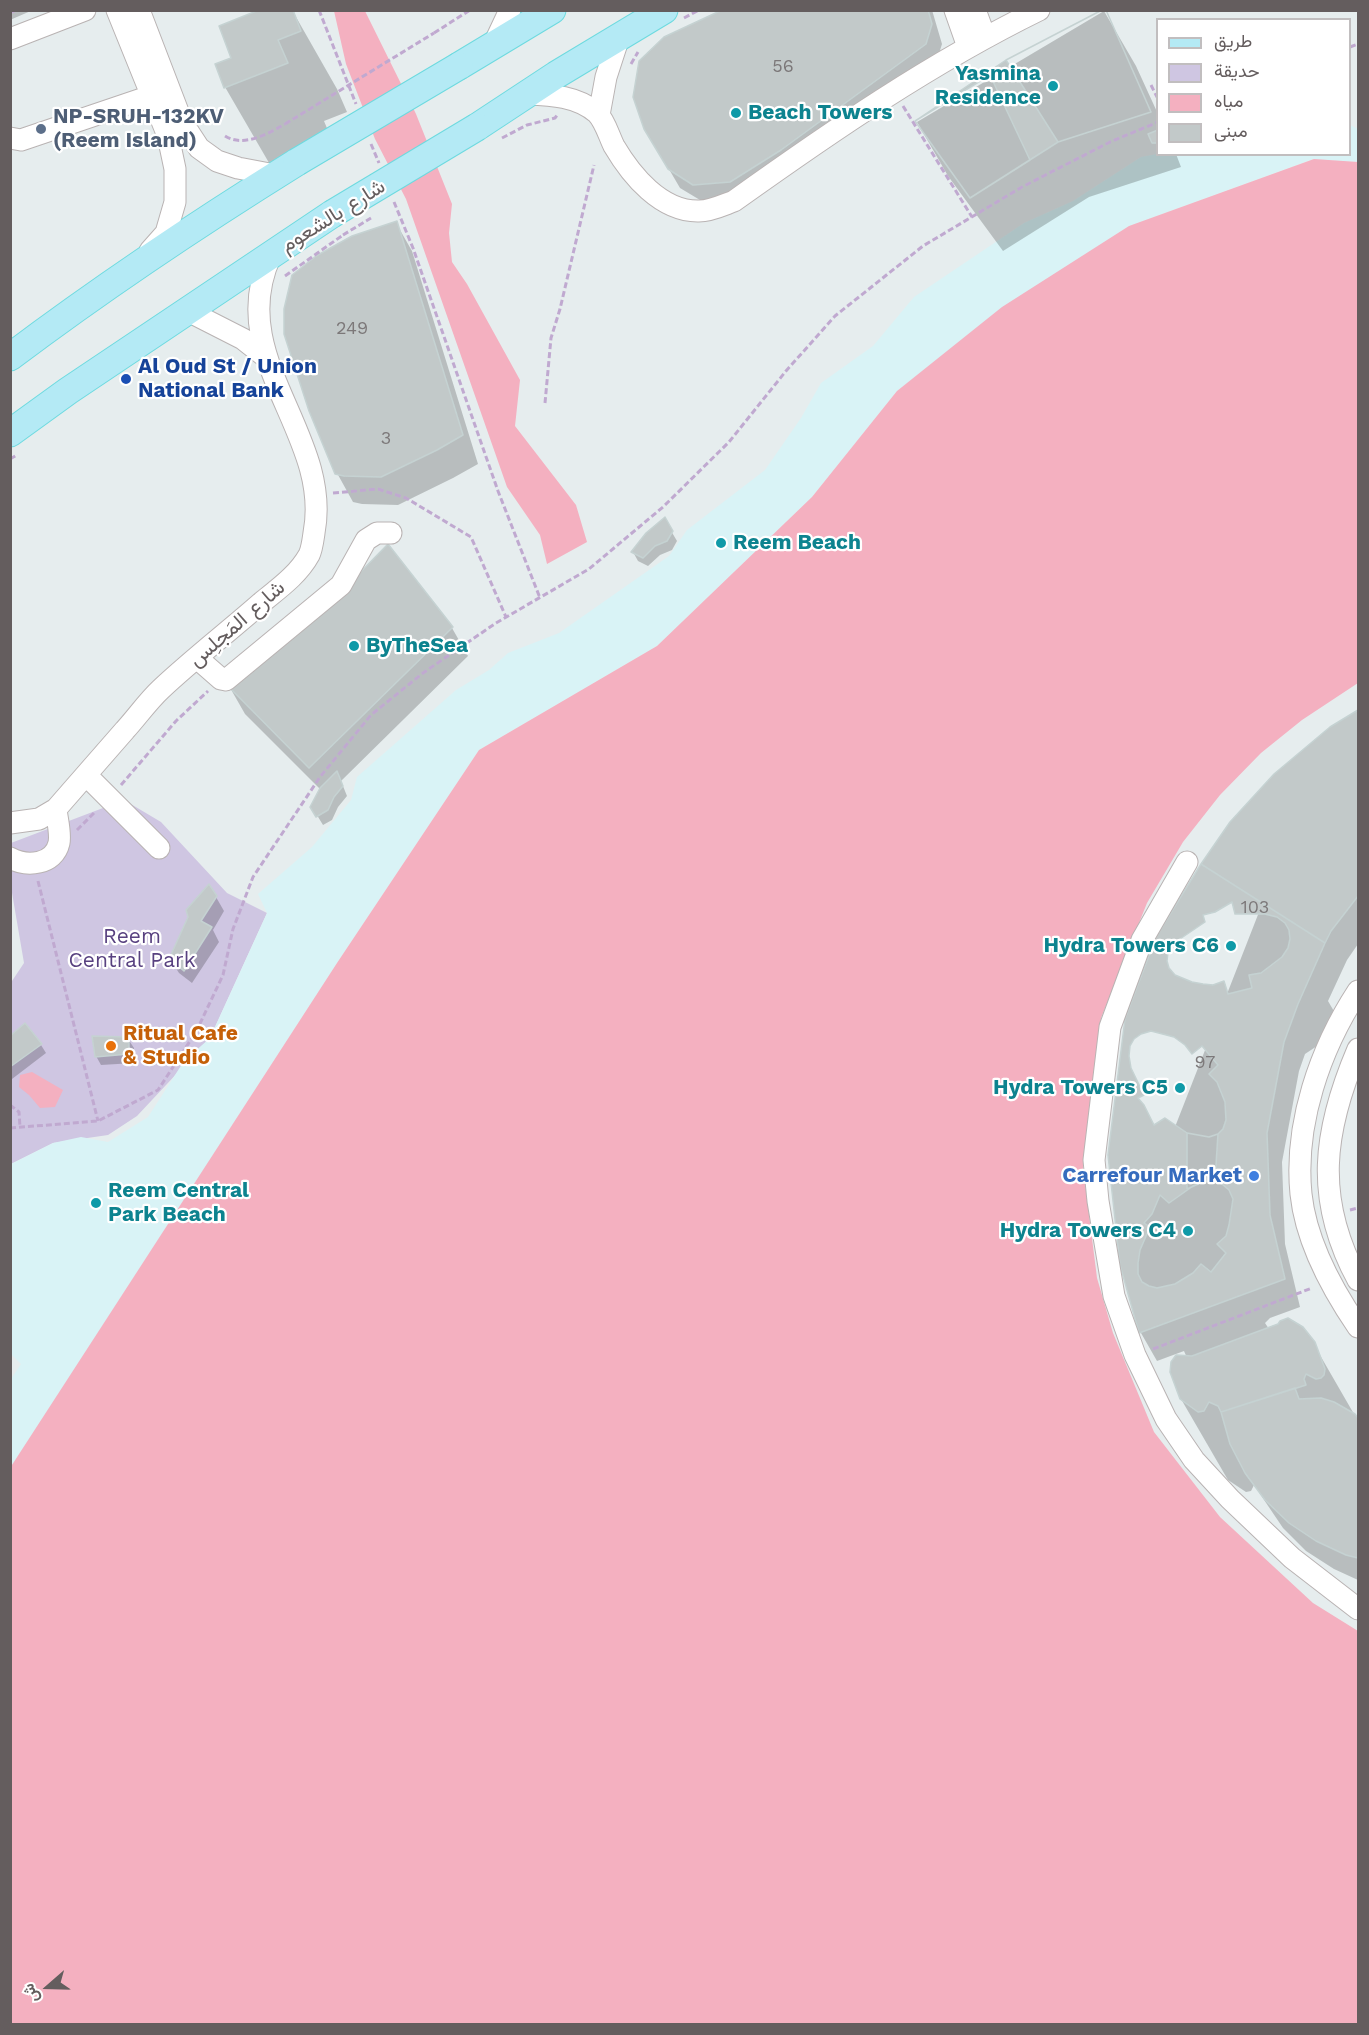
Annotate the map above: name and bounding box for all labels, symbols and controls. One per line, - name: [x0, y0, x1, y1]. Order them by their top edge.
- legend: [1156, 18, 1351, 156]
- text: طريق: [1214, 30, 1252, 51]
- house number: 56: [772, 56, 794, 78]
- text: حديقة: [1214, 60, 1260, 81]
- place label: Yasmina Residence: [935, 61, 1041, 111]
- marker: Yasmina Residence: [1046, 79, 1060, 93]
- text: مياه: [1214, 90, 1243, 111]
- place label: Beach Towers: [748, 100, 892, 126]
- place label: NP-SRUH-132KV (Reem Island): [53, 104, 224, 154]
- marker: Beach Towers: [729, 106, 743, 120]
- text: مبنى: [1214, 120, 1248, 141]
- marker: NP-SRUH-132KV (Reem Island): [34, 122, 48, 136]
- street label: شارع بالشعوم: [276, 174, 390, 258]
- house number: 249: [336, 318, 368, 340]
- place label: Al Oud St / Union National Bank: [138, 354, 317, 404]
- marker: Al Oud St / Union National Bank: [119, 372, 133, 386]
- house number: 3: [381, 428, 391, 450]
- place label: Reem Beach: [733, 530, 861, 556]
- marker: Reem Beach: [714, 536, 728, 550]
- street label: شارع المَجلِس: [184, 575, 290, 673]
- place label: ByTheSea: [366, 633, 468, 659]
- marker: ByTheSea: [347, 639, 361, 653]
- house number: 103: [1241, 897, 1269, 919]
- park label: Reem Central Park: [68, 924, 196, 974]
- place label: Hydra Towers C6: [1043, 933, 1219, 959]
- marker: Hydra Towers C6: [1224, 939, 1238, 953]
- place label: Ritual Cafe & Studio: [123, 1021, 238, 1071]
- marker: Ritual Cafe & Studio: [104, 1039, 118, 1053]
- house number: 97: [1195, 1052, 1215, 1074]
- place label: Hydra Towers C5: [993, 1075, 1168, 1101]
- marker: Hydra Towers C5: [1173, 1081, 1187, 1095]
- place label: Carrefour Market: [1062, 1163, 1242, 1189]
- marker: Carrefour Market: [1247, 1169, 1261, 1183]
- place label: Reem Central Park Beach: [108, 1178, 249, 1228]
- marker: Reem Central Park Beach: [89, 1196, 103, 1210]
- place label: Hydra Towers C4: [1000, 1218, 1176, 1244]
- marker: Hydra Towers C4: [1181, 1224, 1195, 1238]
- north arrow: [18, 1957, 78, 2017]
- text: ش: [18, 1981, 43, 2006]

